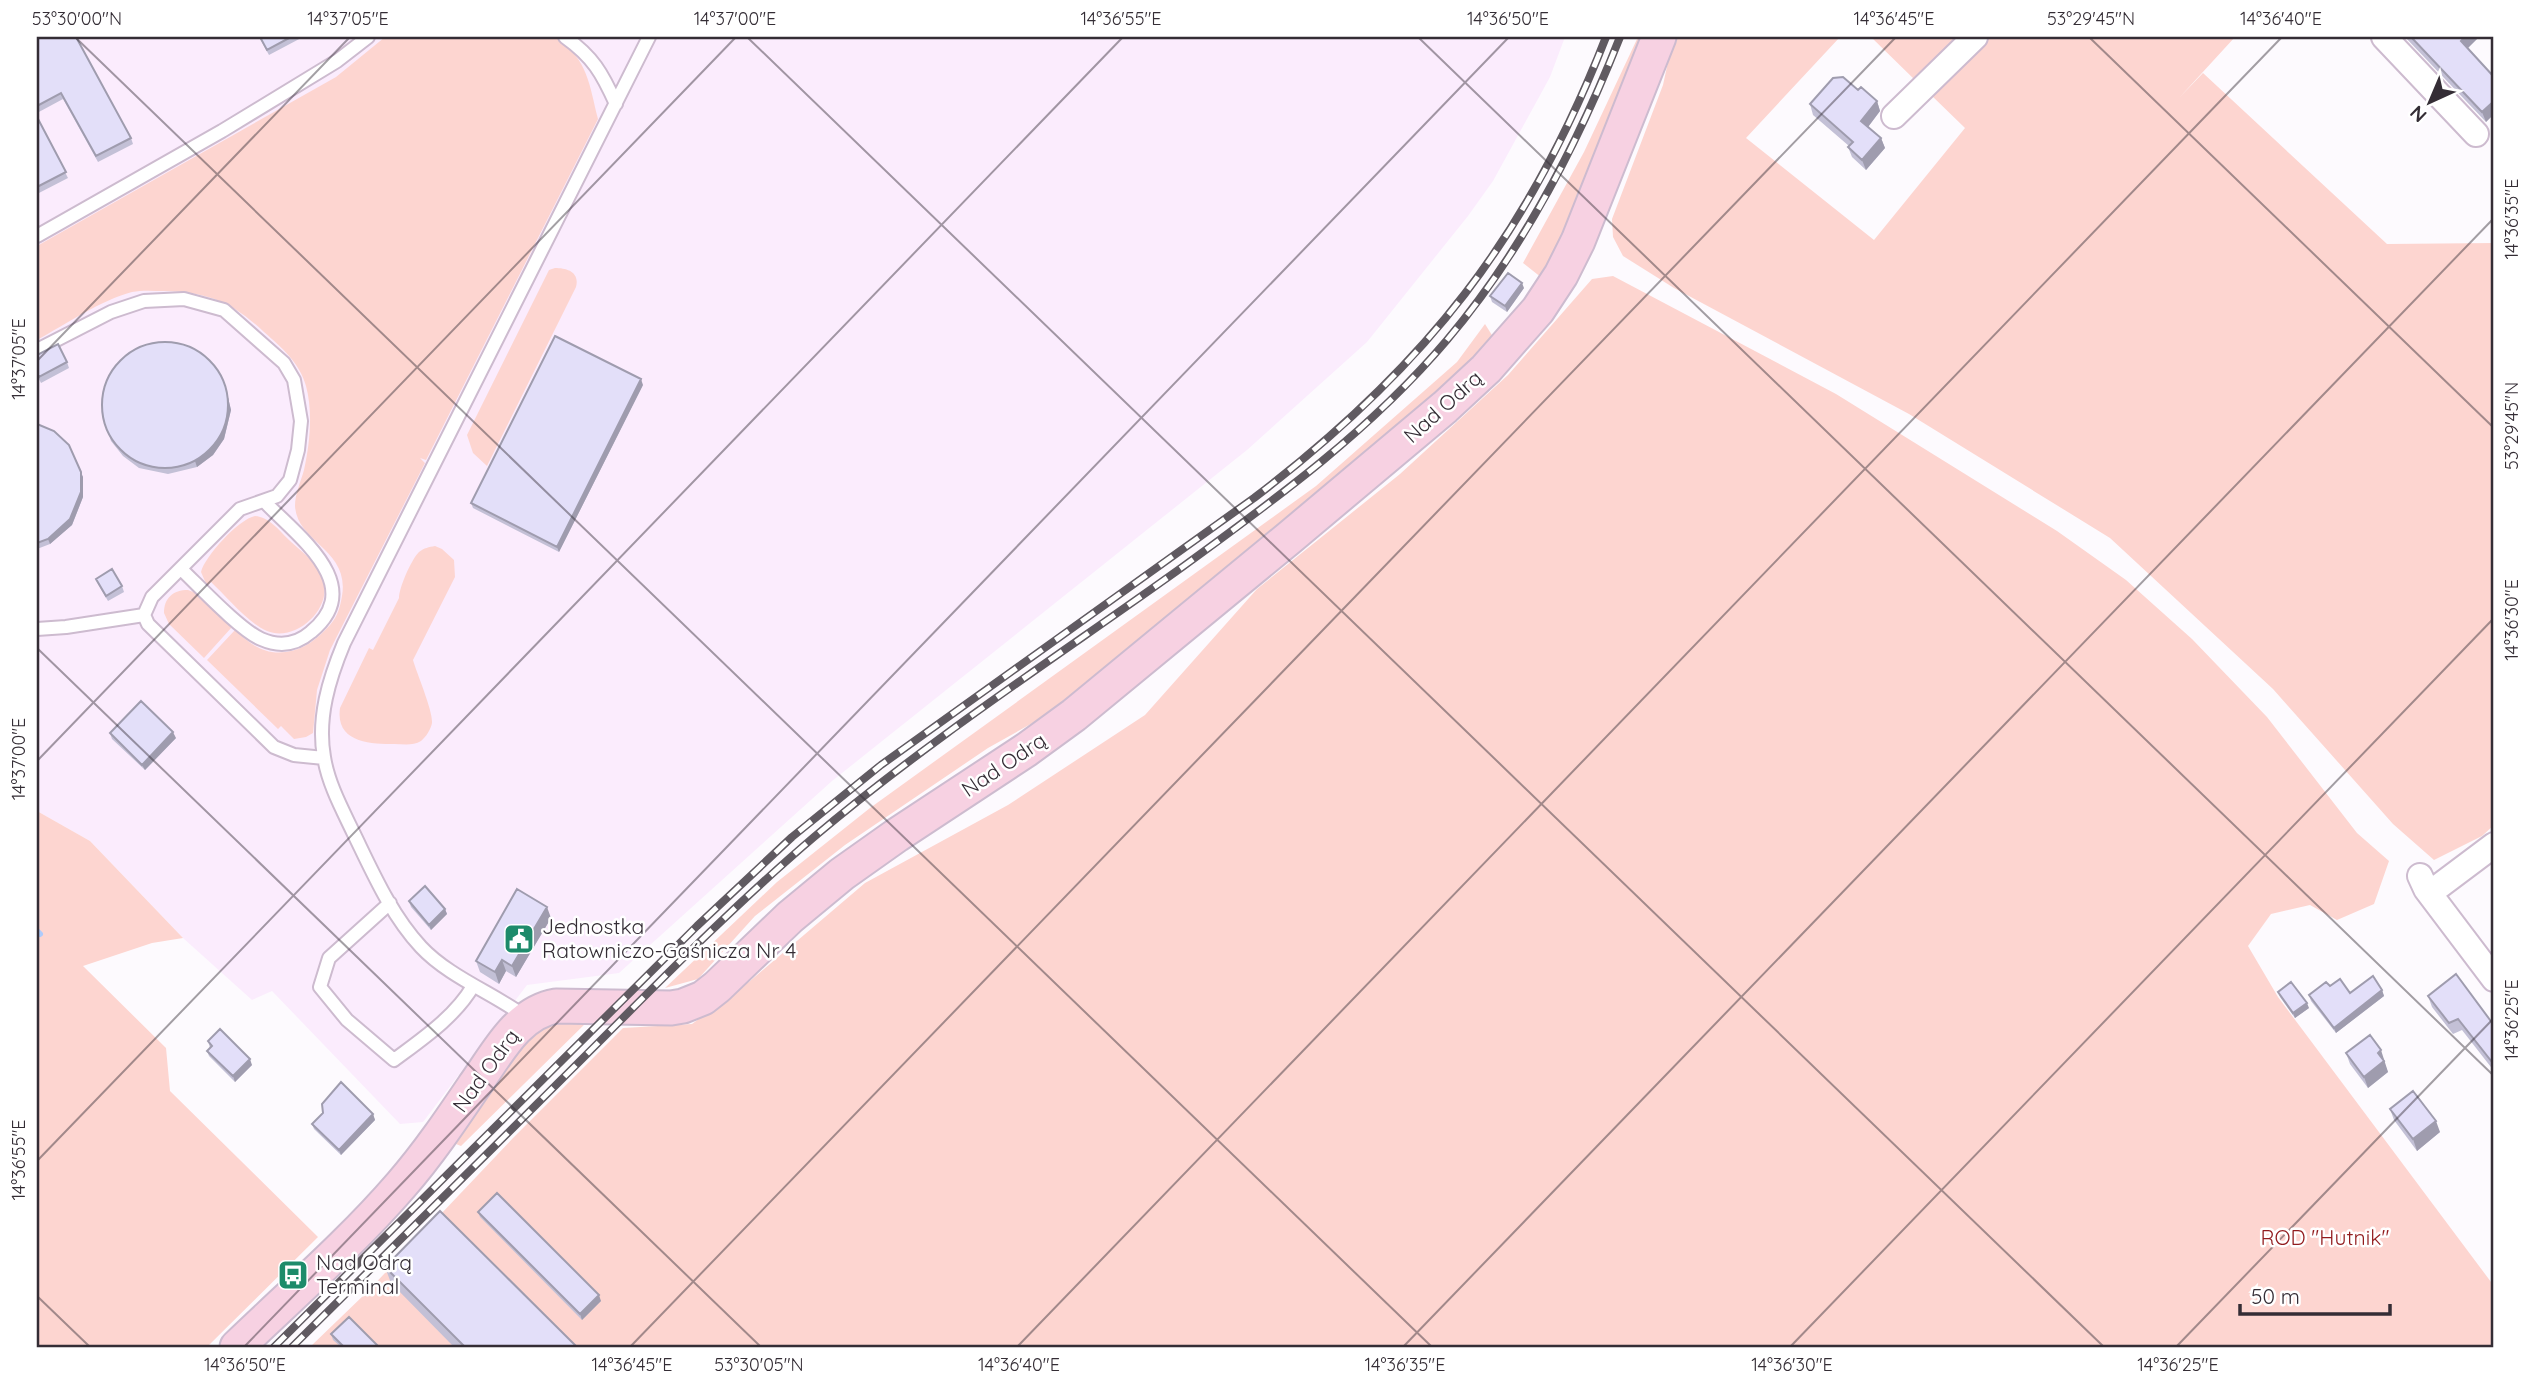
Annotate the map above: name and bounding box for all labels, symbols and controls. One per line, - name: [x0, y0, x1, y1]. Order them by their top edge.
- text: 53°30'00"N: [32, 7, 122, 30]
- text: 14°37'05"E: [307, 7, 389, 30]
- text: 14°37'00"E: [694, 7, 776, 30]
- text: 14°36'55"E: [1080, 7, 1162, 30]
- text: 14°36'50"E: [1467, 7, 1549, 30]
- text: 14°36'45"E: [1854, 7, 1935, 30]
- text: 53°29'45"N: [2047, 7, 2135, 30]
- text: 14°36'40"E: [2240, 7, 2322, 30]
- north arrow: [2394, 66, 2464, 136]
- text: N: [2405, 101, 2432, 128]
- text: 14°36'35"E: [2500, 179, 2523, 259]
- text: 14°37'05"E: [7, 318, 30, 400]
- street label: Nad Odrą: [1398, 364, 1487, 448]
- text: 53°29'45"N: [2500, 382, 2523, 470]
- text: 14°36'30"E: [2500, 579, 2523, 661]
- text: 14°37'00"E: [7, 718, 30, 800]
- street label: Nad Odrą: [956, 727, 1051, 802]
- place label: Jednostka Ratowniczo-Gaśnicza Nr 4: [542, 913, 796, 963]
- public building icon: Jednostka Ratowniczo-Gaśnicza Nr 4: [502, 922, 536, 956]
- text: 14°36'25"E: [2500, 979, 2523, 1061]
- street label: Nad Odrą: [446, 1024, 524, 1117]
- text: 14°36'55"E: [7, 1119, 30, 1201]
- park label: ROD "Hutnik": [2261, 1224, 2389, 1250]
- place label: Nad Odrą Terminal: [316, 1249, 412, 1299]
- bus stop icon: Nad Odrą Terminal: [276, 1258, 310, 1292]
- scale bar: [2240, 1272, 2391, 1316]
- text: 50 m: [2251, 1283, 2300, 1309]
- text: 14°36'50"E: [204, 1353, 286, 1376]
- text: 14°36'45"E: [592, 1353, 673, 1376]
- text: 53°30'05"N: [714, 1353, 804, 1376]
- text: 14°36'40"E: [978, 1353, 1060, 1376]
- text: 14°36'35"E: [1365, 1353, 1445, 1376]
- text: 14°36'30"E: [1751, 1353, 1833, 1376]
- text: 14°36'25"E: [2137, 1353, 2219, 1376]

